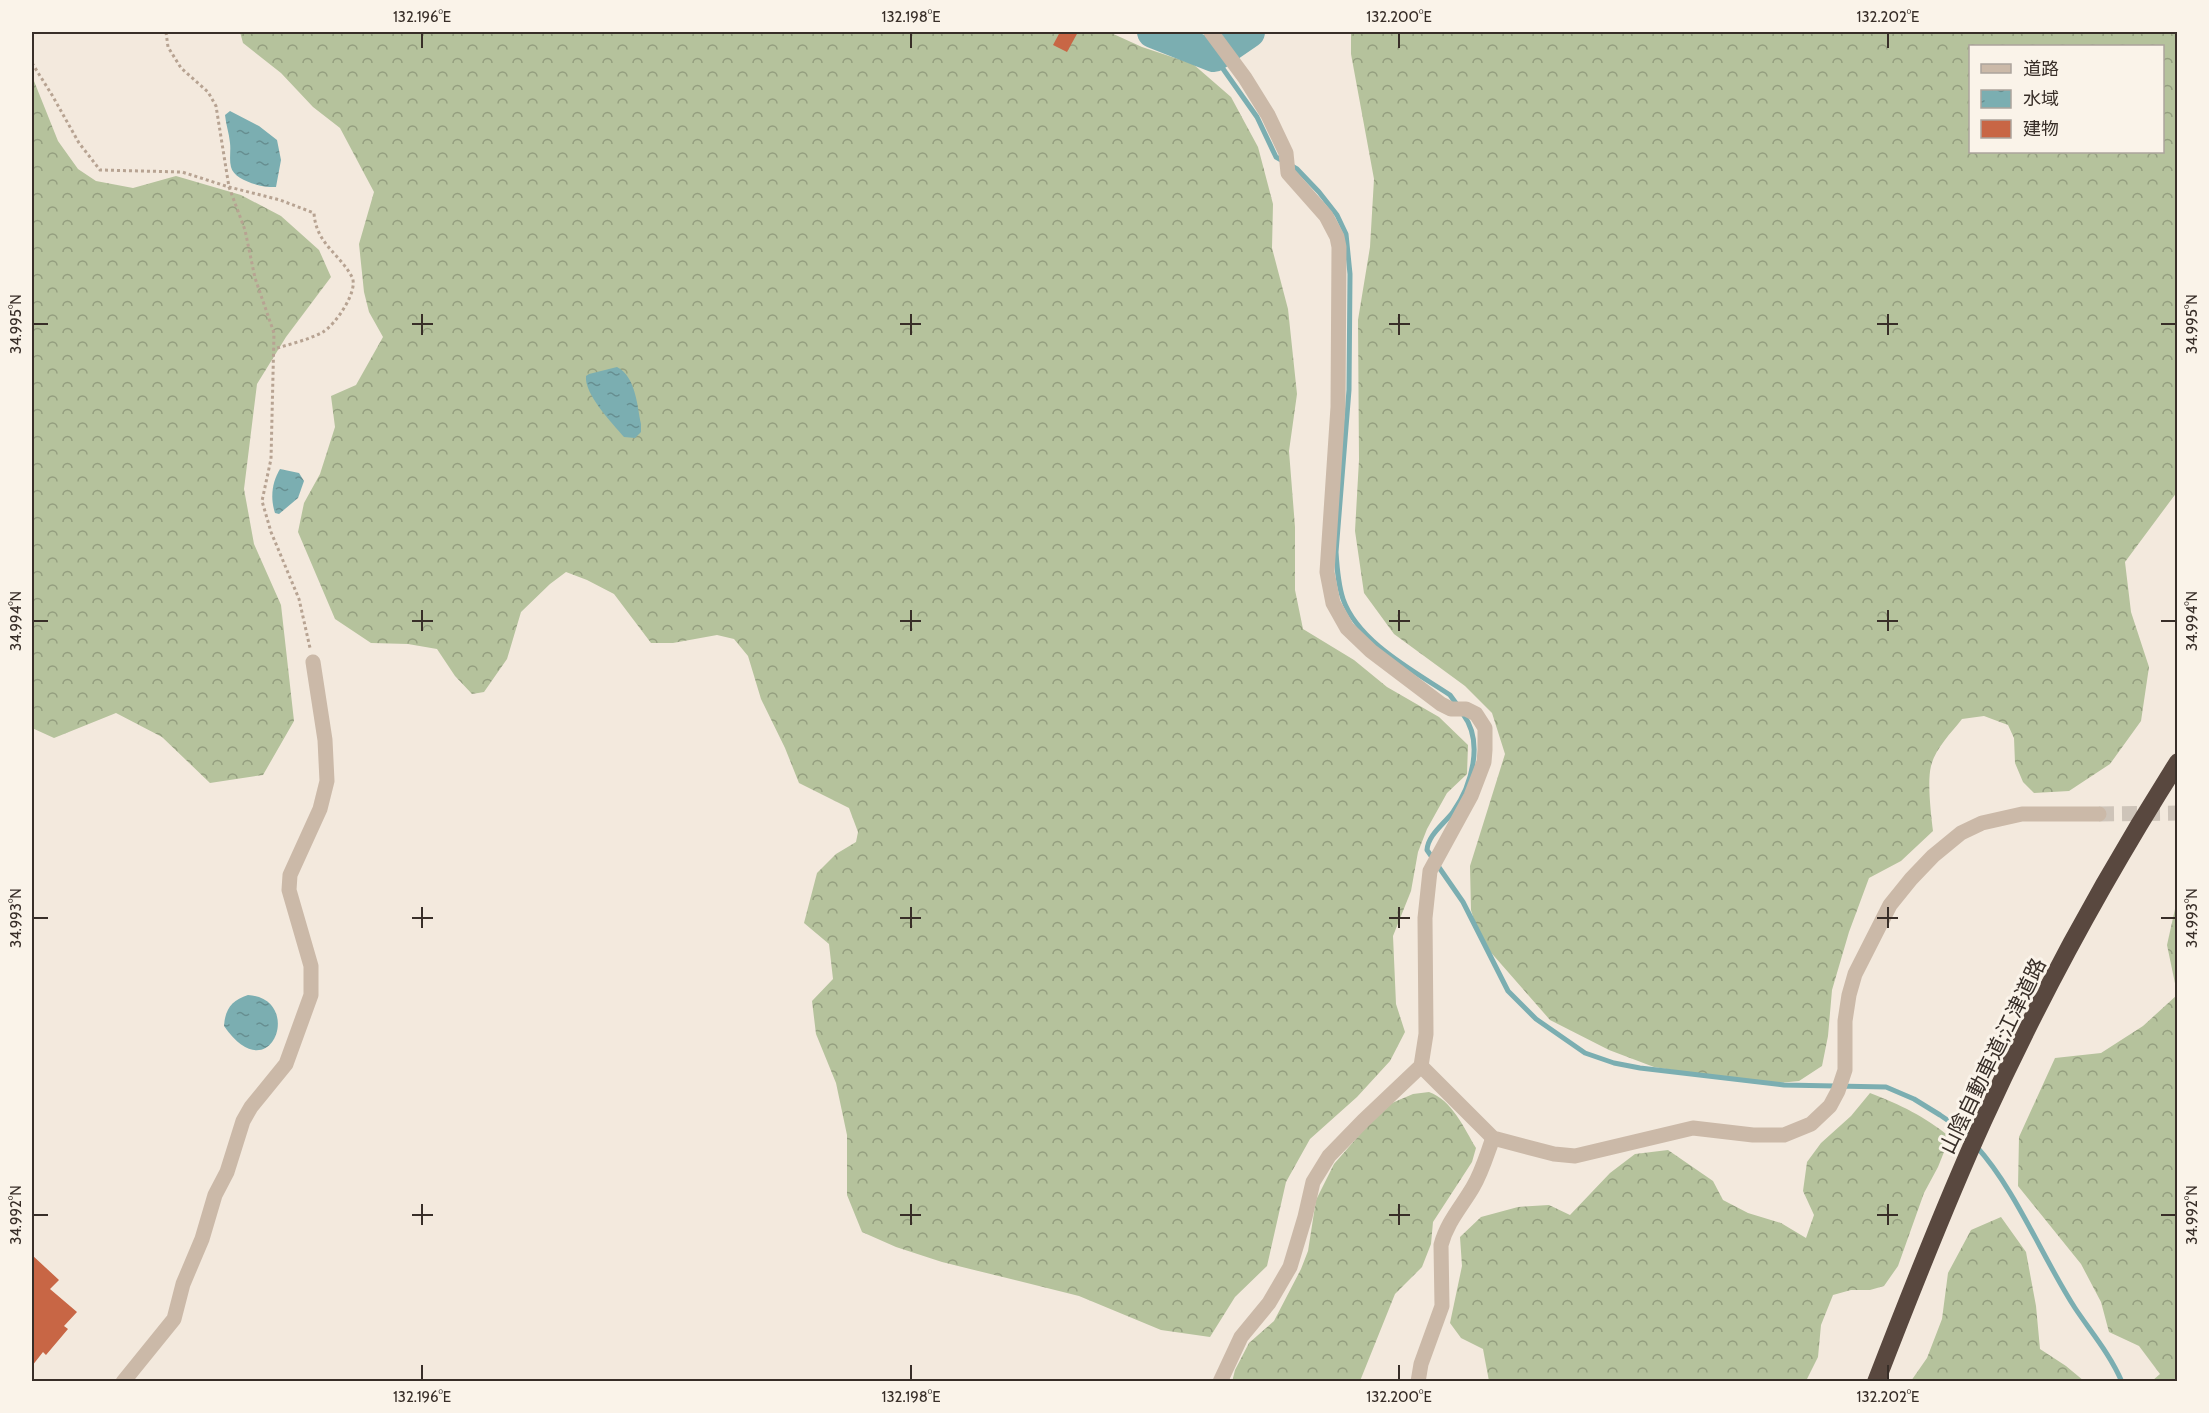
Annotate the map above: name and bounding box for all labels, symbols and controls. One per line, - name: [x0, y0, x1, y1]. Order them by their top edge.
- text: 132.196°E: [393, 8, 451, 26]
- text: 132.198°E: [882, 8, 940, 26]
- text: 132.200°E: [1366, 8, 1432, 26]
- text: 132.202°E: [1857, 8, 1919, 26]
- legend: [1969, 45, 2164, 153]
- text: 道路: [2023, 58, 2059, 80]
- text: 水域: [2023, 88, 2059, 110]
- text: 建物: [2023, 118, 2059, 140]
- text: 34.995°N: [7, 294, 25, 354]
- text: 34.995°N: [2183, 294, 2201, 354]
- text: 34.994°N: [7, 591, 25, 651]
- text: 34.994°N: [2183, 591, 2201, 651]
- text: 34.993°N: [7, 888, 25, 948]
- text: 34.993°N: [2183, 888, 2201, 948]
- street label: 山陰自動車道;江津道路: [1934, 954, 2051, 1158]
- text: 34.992°N: [7, 1185, 25, 1245]
- text: 34.992°N: [2183, 1185, 2201, 1245]
- text: 132.196°E: [393, 1388, 451, 1406]
- text: 132.198°E: [882, 1388, 940, 1406]
- text: 132.200°E: [1366, 1388, 1432, 1406]
- text: 132.202°E: [1857, 1388, 1919, 1406]

